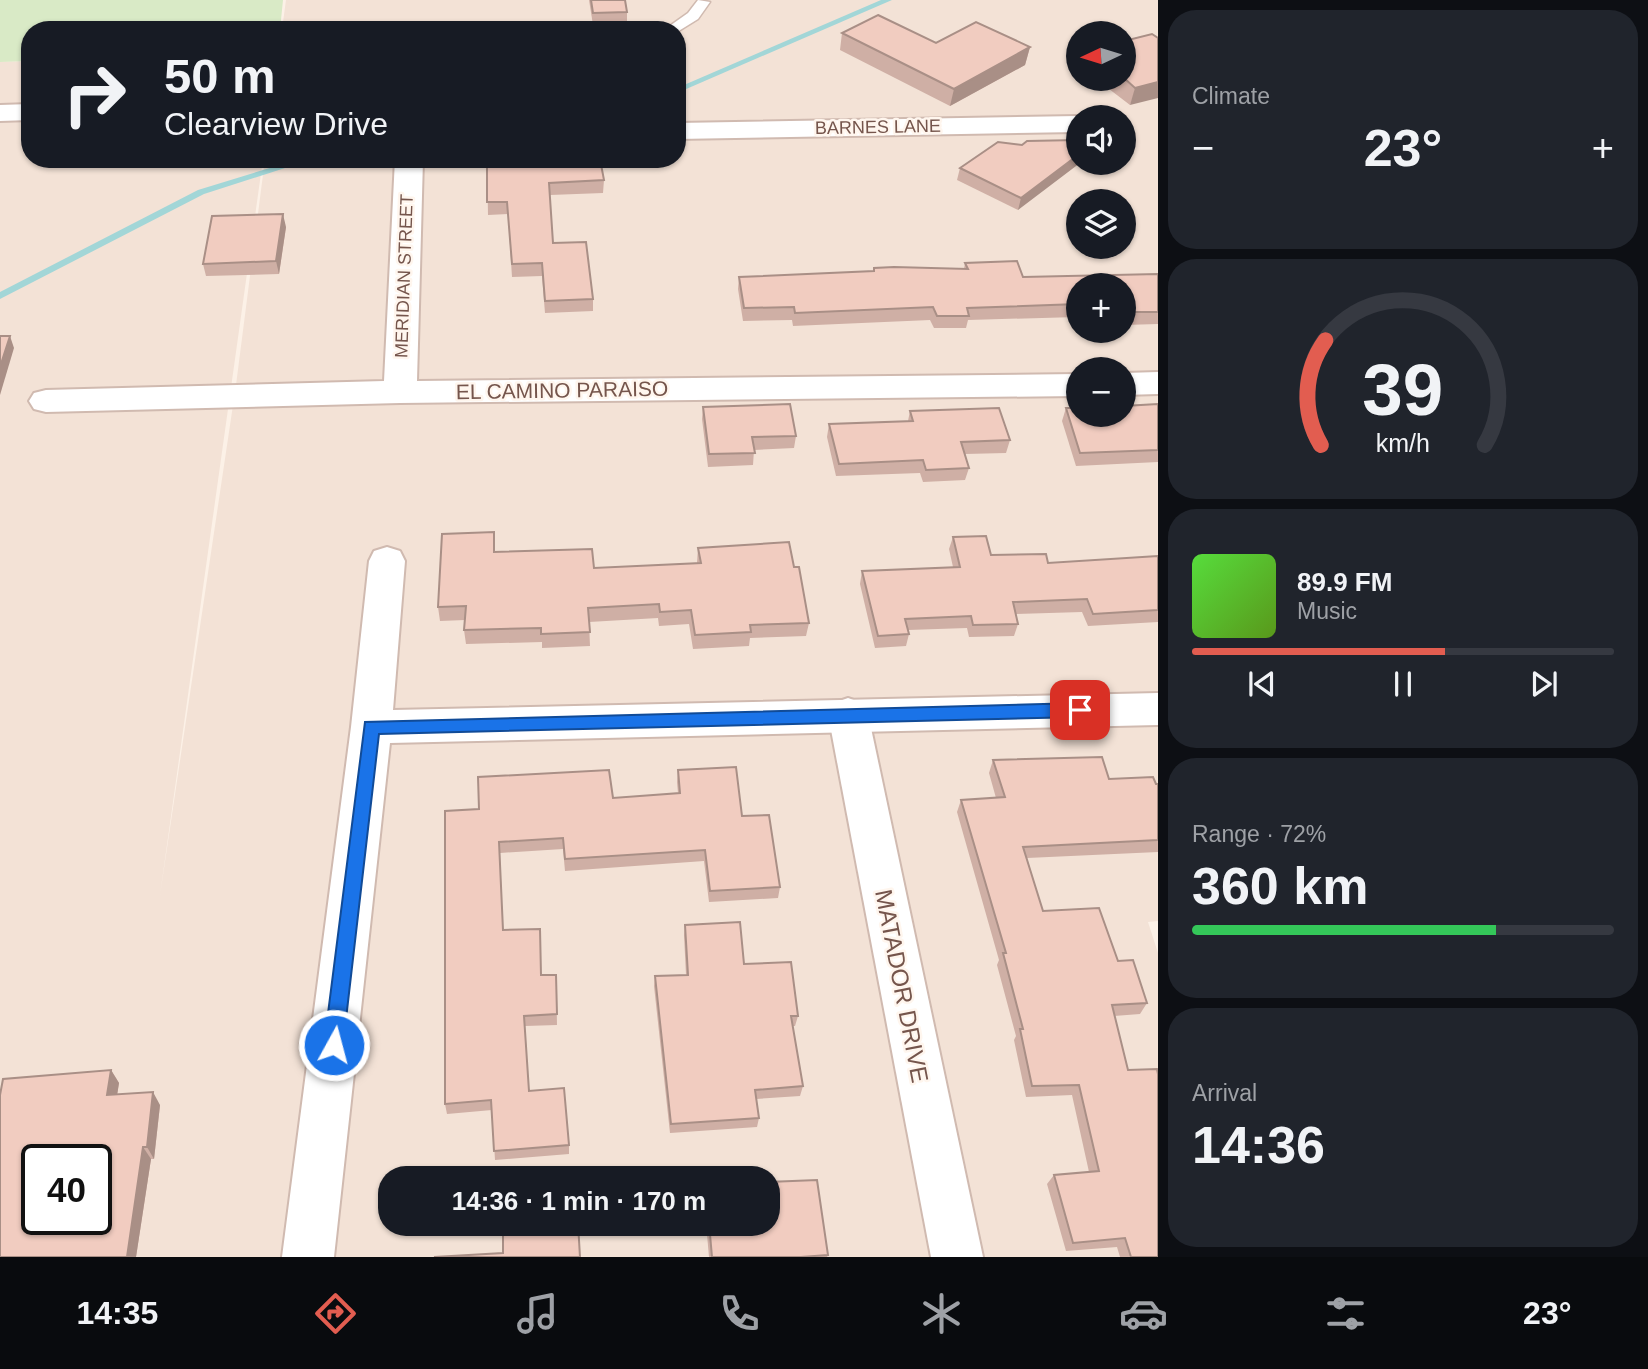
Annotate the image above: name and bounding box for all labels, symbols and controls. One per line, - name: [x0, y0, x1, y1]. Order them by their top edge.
- north arrow: [1066, 21, 1136, 91]
- map controls: [1066, 21, 1136, 427]
- icon: right: [49, 49, 140, 140]
- text: 50 m: [164, 49, 276, 103]
- text: Climate: [1192, 83, 1270, 109]
- button: sound: [1066, 105, 1136, 175]
- text: Clearview Drive: [164, 106, 388, 142]
- street label: BARNES LANE: [815, 116, 941, 138]
- text: 23°: [1364, 119, 1442, 177]
- text: −: [1192, 127, 1214, 169]
- text: +: [1592, 127, 1614, 169]
- button: layers: [1066, 189, 1136, 259]
- street label: MERIDIAN STREET: [391, 194, 417, 358]
- button: +: [1066, 273, 1136, 343]
- text: 39: [1363, 350, 1443, 431]
- button: −: [1066, 357, 1136, 427]
- street label: EL CAMINO PARAISO: [456, 377, 668, 403]
- text: km/h: [1376, 429, 1430, 457]
- text: 89.9 FM: [1297, 567, 1392, 597]
- text: Music: [1297, 598, 1357, 624]
- icon: previous: [1243, 665, 1281, 703]
- icon: pause: [1384, 665, 1422, 703]
- icon: next: [1525, 665, 1563, 703]
- pin: [1050, 680, 1110, 740]
- icon: arrive: [1061, 691, 1099, 729]
- text: Range · 72%: [1192, 821, 1326, 847]
- text: 360 km: [1192, 857, 1368, 915]
- street label: MATADOR DRIVE: [870, 887, 934, 1085]
- position arrow: [297, 1008, 371, 1082]
- text: Arrival: [1192, 1080, 1257, 1106]
- text: 14:36: [1192, 1116, 1325, 1174]
- speed limit sign: 40: [21, 1144, 112, 1235]
- text: 14:36 · 1 min · 170 m: [452, 1186, 706, 1216]
- icon: directions: [311, 1289, 360, 1338]
- icon: music: [513, 1289, 562, 1338]
- icon: phone: [715, 1289, 764, 1338]
- icon: climate: [917, 1289, 966, 1338]
- icon: car: [1119, 1289, 1168, 1338]
- icon: filters: [1321, 1289, 1370, 1338]
- text: 14:35: [76, 1295, 158, 1331]
- text: 23°: [1523, 1295, 1572, 1331]

